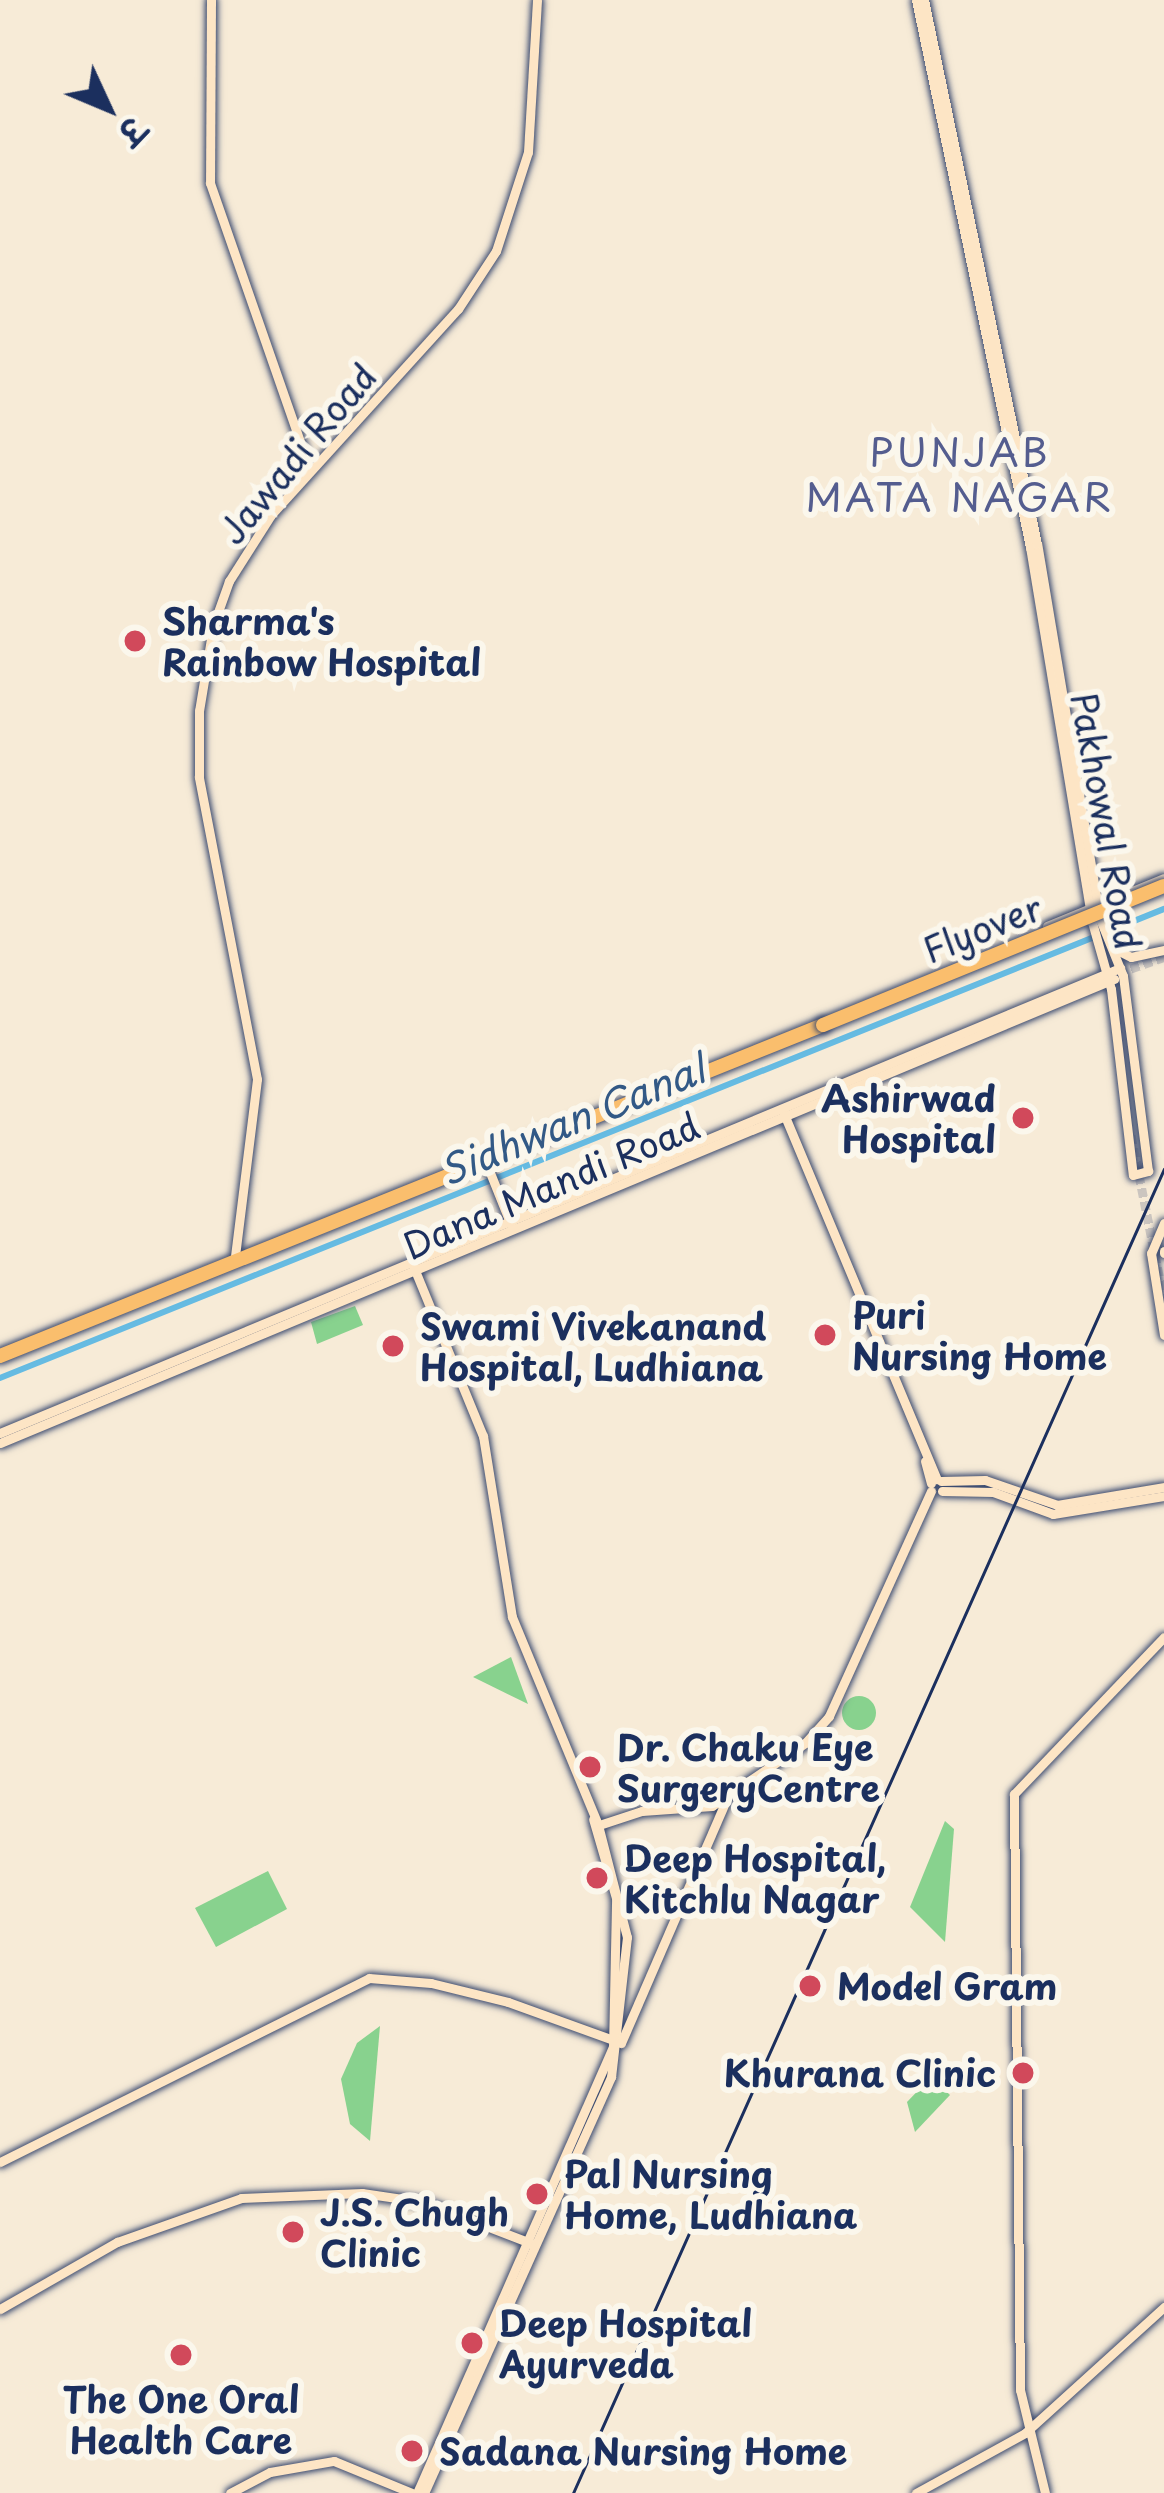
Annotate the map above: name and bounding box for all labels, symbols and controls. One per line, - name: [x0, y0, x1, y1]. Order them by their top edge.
- north arrow: [48, 48, 168, 168]
- text: उ: [108, 108, 160, 158]
- street label: Jawadi Road: [209, 354, 385, 552]
- district label: PUNJAB MATA NAGAR: [804, 429, 1116, 520]
- place label: Sharma's Rainbow Hospital: [162, 598, 482, 683]
- marker: Sharma's Rainbow Hospital: [119, 625, 151, 657]
- street label: Pakhowal Road: [1063, 689, 1151, 953]
- street label: Flyover: [916, 885, 1048, 971]
- water label: Sidhwan Canal: [433, 1044, 711, 1194]
- place label: Ashirwad Hospital: [821, 1075, 996, 1160]
- marker: Ashirwad Hospital: [1007, 1102, 1039, 1134]
- street label: Dana Mandi Road: [399, 1104, 703, 1266]
- place label: Puri Nursing Home: [852, 1292, 1109, 1377]
- place label: Swami Vivekanand Hospital, Ludhiana: [420, 1303, 765, 1388]
- marker: Puri Nursing Home: [809, 1319, 841, 1351]
- marker: Swami Vivekanand Hospital, Ludhiana: [377, 1330, 409, 1362]
- place label: Dr. Chaku Eye SurgeryCentre: [617, 1724, 880, 1809]
- marker: Dr. Chaku Eye SurgeryCentre: [574, 1751, 606, 1783]
- place label: Deep Hospital, Kitchlu Nagar: [624, 1835, 889, 1920]
- marker: Deep Hospital, Kitchlu Nagar: [581, 1862, 613, 1894]
- place label: Model Gram: [837, 1964, 1060, 2008]
- marker: Model Gram: [794, 1970, 826, 2002]
- place label: Khurana Clinic: [723, 2051, 996, 2095]
- marker: Khurana Clinic: [1007, 2057, 1039, 2089]
- place label: Pal Nursing Home, Ludhiana: [564, 2151, 857, 2236]
- marker: Pal Nursing Home, Ludhiana: [521, 2178, 553, 2210]
- place label: J.S. Chugh Clinic: [320, 2189, 510, 2274]
- marker: J.S. Chugh Clinic: [277, 2216, 309, 2248]
- place label: Deep Hospital Ayurveda: [499, 2300, 755, 2385]
- marker: Deep Hospital Ayurveda: [456, 2327, 488, 2359]
- marker: The One Oral Health Care: [165, 2339, 197, 2371]
- place label: The One Oral Health Care: [60, 2376, 302, 2461]
- place label: Sadana Nursing Home: [439, 2429, 848, 2473]
- marker: Sadana Nursing Home: [396, 2435, 428, 2467]

